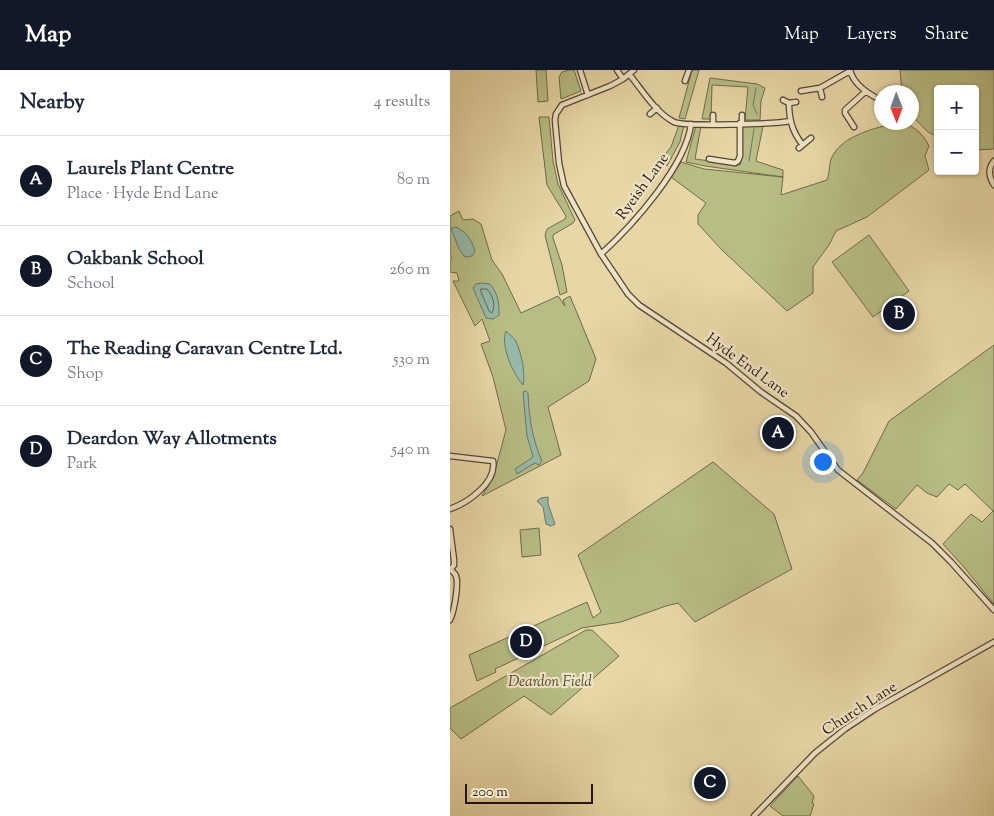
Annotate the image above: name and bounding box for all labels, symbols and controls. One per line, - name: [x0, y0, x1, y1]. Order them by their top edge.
- text: Map: [25, 18, 71, 52]
- text: Map: [784, 22, 819, 48]
- text: Layers: [847, 22, 897, 48]
- text: Share: [925, 22, 969, 48]
- north arrow: [874, 85, 919, 130]
- map controls: [934, 85, 979, 175]
- button: +: [934, 85, 979, 130]
- text: Nearby: [20, 88, 85, 118]
- text: 4 results: [374, 91, 430, 114]
- button: −: [934, 130, 979, 175]
- street label: Ryeish Lane: [612, 149, 675, 225]
- text: Laurels Plant Centre: [67, 156, 234, 183]
- text: A: [30, 169, 43, 192]
- text: 80 m: [397, 169, 430, 192]
- text: Place · Hyde End Lane: [67, 183, 218, 206]
- text: Oakbank School: [67, 246, 204, 273]
- text: B: [31, 259, 41, 282]
- text: 260 m: [389, 259, 430, 282]
- text: School: [67, 273, 115, 296]
- pin: B: [883, 295, 915, 333]
- street label: Hyde End Lane: [701, 329, 793, 404]
- text: The Reading Caravan Centre Ltd.: [67, 336, 343, 363]
- text: C: [30, 349, 42, 372]
- text: 530 m: [393, 349, 430, 372]
- text: Shop: [67, 363, 103, 386]
- pin: A: [762, 414, 794, 452]
- text: Deardon Way Allotments: [67, 426, 277, 453]
- text: D: [30, 439, 42, 462]
- text: 540 m: [392, 439, 430, 462]
- your location: [810, 449, 836, 475]
- text: Park: [67, 453, 98, 476]
- pin: D: [510, 623, 542, 661]
- park label: Deardon Field: [508, 672, 592, 693]
- street label: Church Lane: [818, 677, 901, 741]
- pin: C: [694, 764, 726, 802]
- scale bar: [465, 781, 592, 804]
- text: 200 m: [472, 783, 508, 803]

